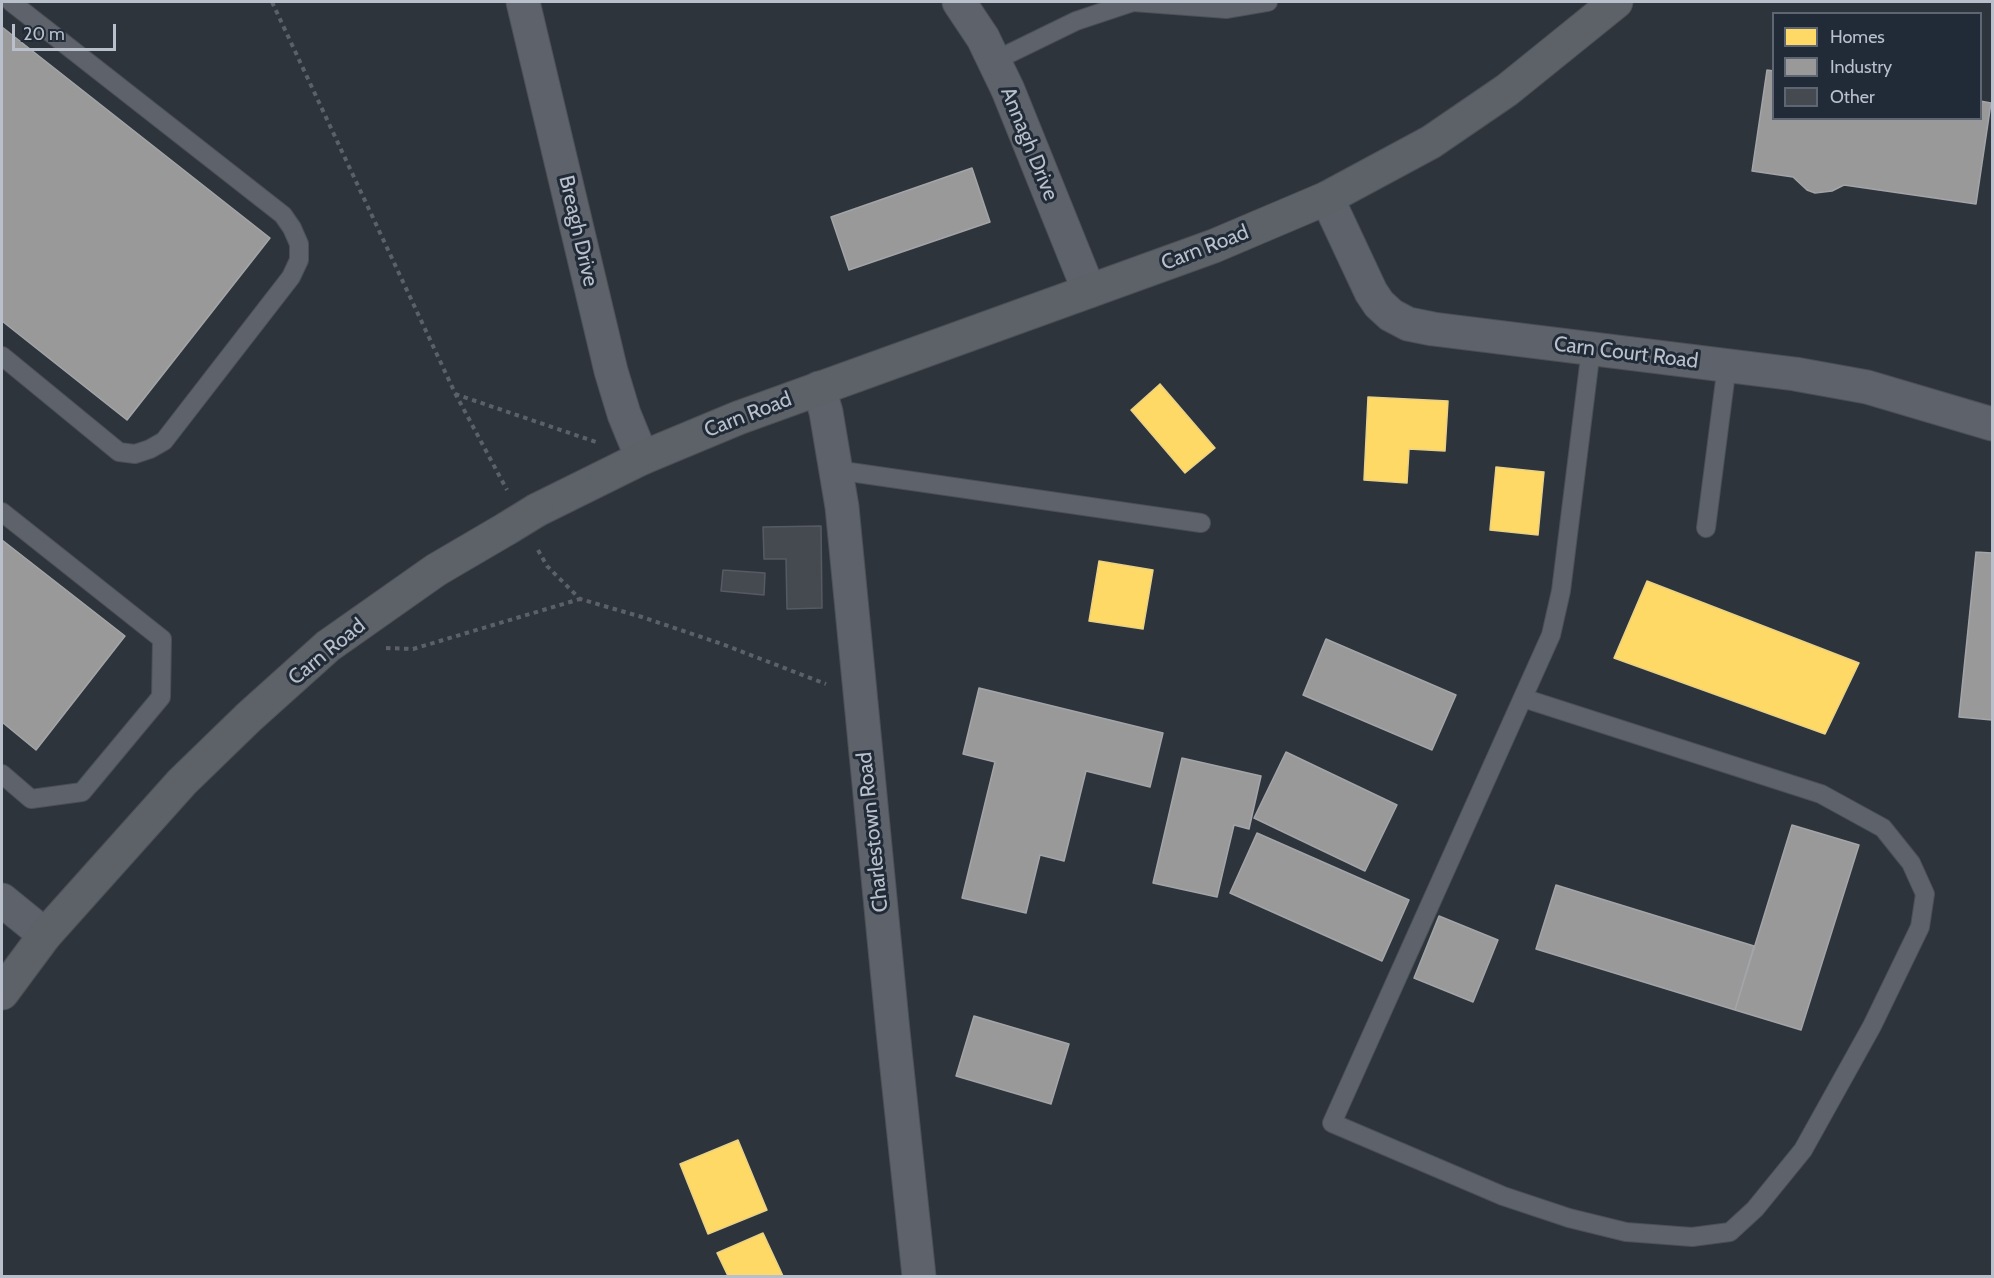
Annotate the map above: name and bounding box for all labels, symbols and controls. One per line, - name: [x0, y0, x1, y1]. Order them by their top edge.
- scale bar: [15, 12, 118, 50]
- legend: [1772, 12, 1982, 120]
- text: 20 m: [23, 23, 65, 45]
- text: Homes: [1830, 26, 1885, 48]
- text: Industry: [1830, 56, 1892, 78]
- street label: Annagh Drive: [995, 84, 1063, 204]
- text: Other: [1830, 86, 1875, 108]
- street label: Breagh Drive: [553, 173, 603, 289]
- street label: Carn Road: [1158, 220, 1252, 276]
- street label: Carn Court Road: [1552, 332, 1700, 374]
- street label: Carn Road: [701, 387, 795, 443]
- street label: Carn Road: [283, 613, 371, 691]
- street label: Charlestown Road: [852, 751, 894, 913]

